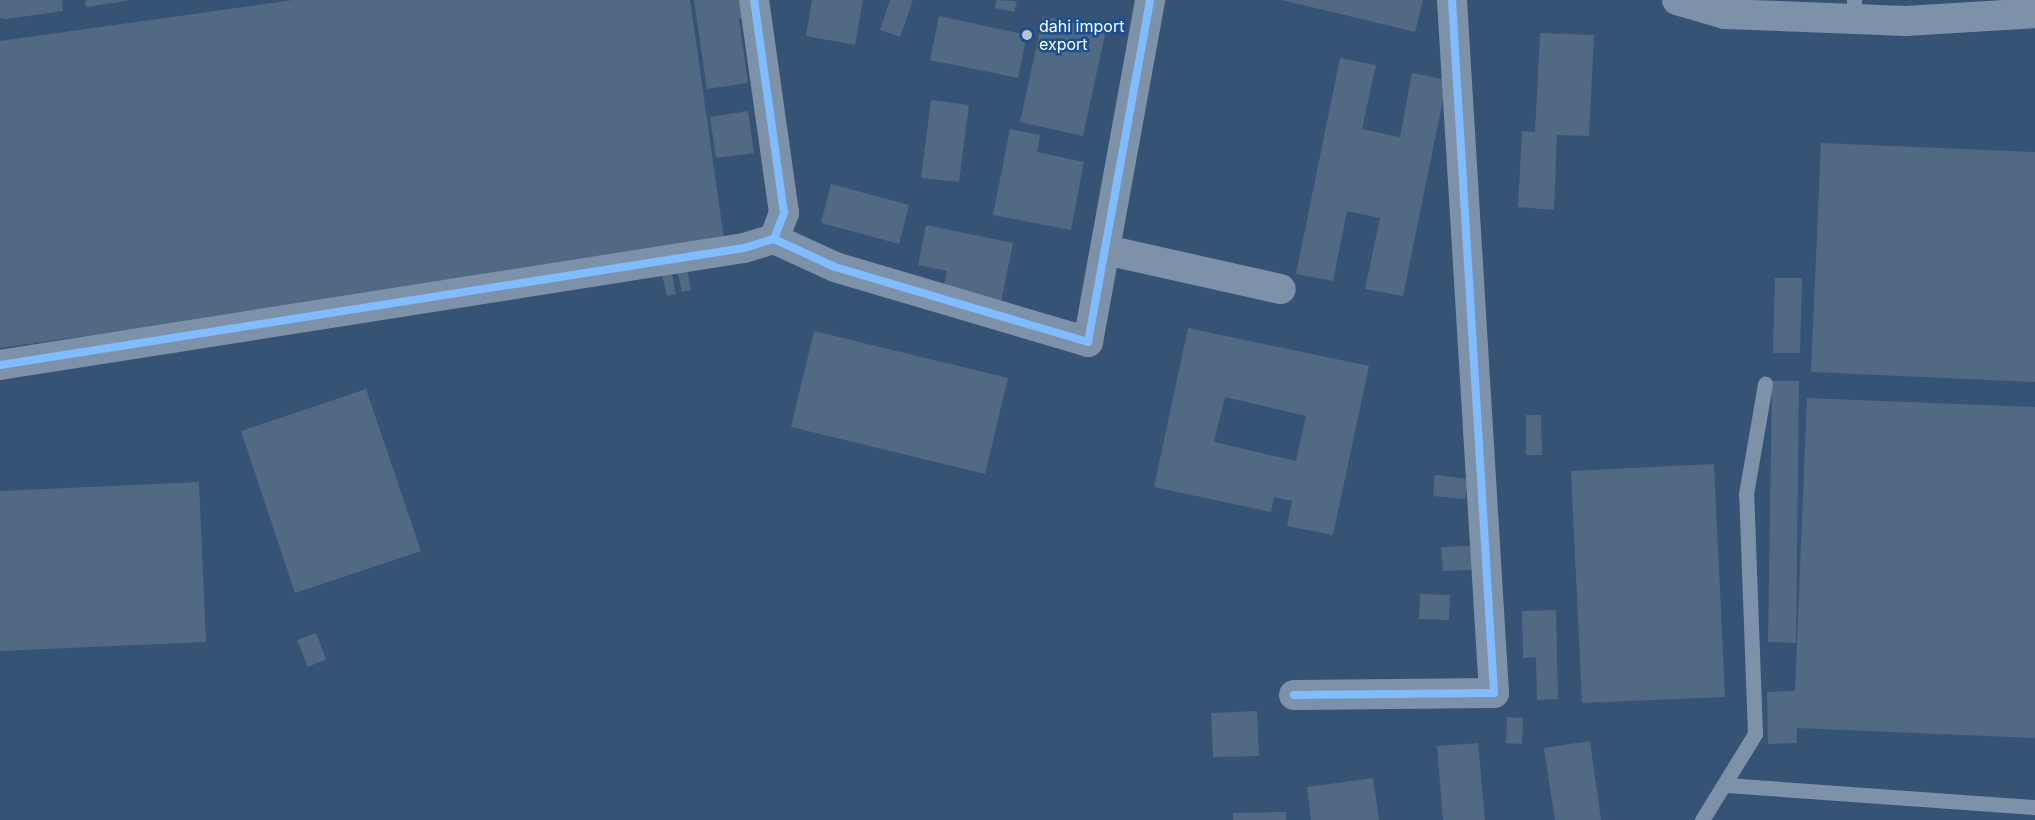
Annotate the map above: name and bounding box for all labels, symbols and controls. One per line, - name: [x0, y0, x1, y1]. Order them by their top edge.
- place label: dahi import export: [1039, 16, 1124, 54]
- marker: dahi import export: [1020, 28, 1034, 42]

